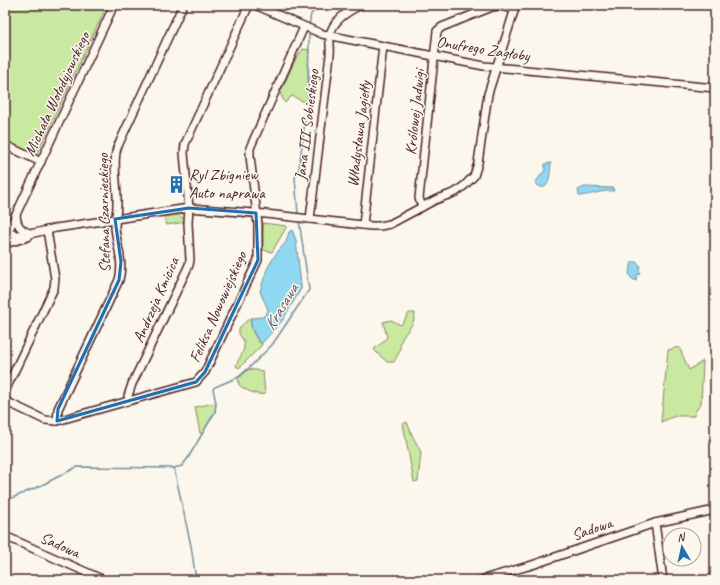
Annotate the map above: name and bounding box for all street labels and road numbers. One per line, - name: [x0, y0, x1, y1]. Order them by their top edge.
- street label: Michała Wołodyjowskiego: [19, 27, 96, 159]
- street label: Onufrego Zagłoby: [435, 32, 533, 66]
- street label: Królowej Jadwigi: [401, 66, 430, 156]
- street label: Jana III Sobieskiego: [290, 67, 324, 183]
- street label: Władysława Jagiełły: [343, 79, 376, 188]
- street label: Stefana Czarnieckiego: [93, 152, 115, 273]
- street label: Feliksa Nowowiejskiego: [185, 247, 252, 366]
- street label: Andrzeja Kmicica: [128, 253, 184, 346]
- street label: Sadowa: [569, 512, 616, 545]
- street label: Sadowa: [37, 527, 84, 563]

